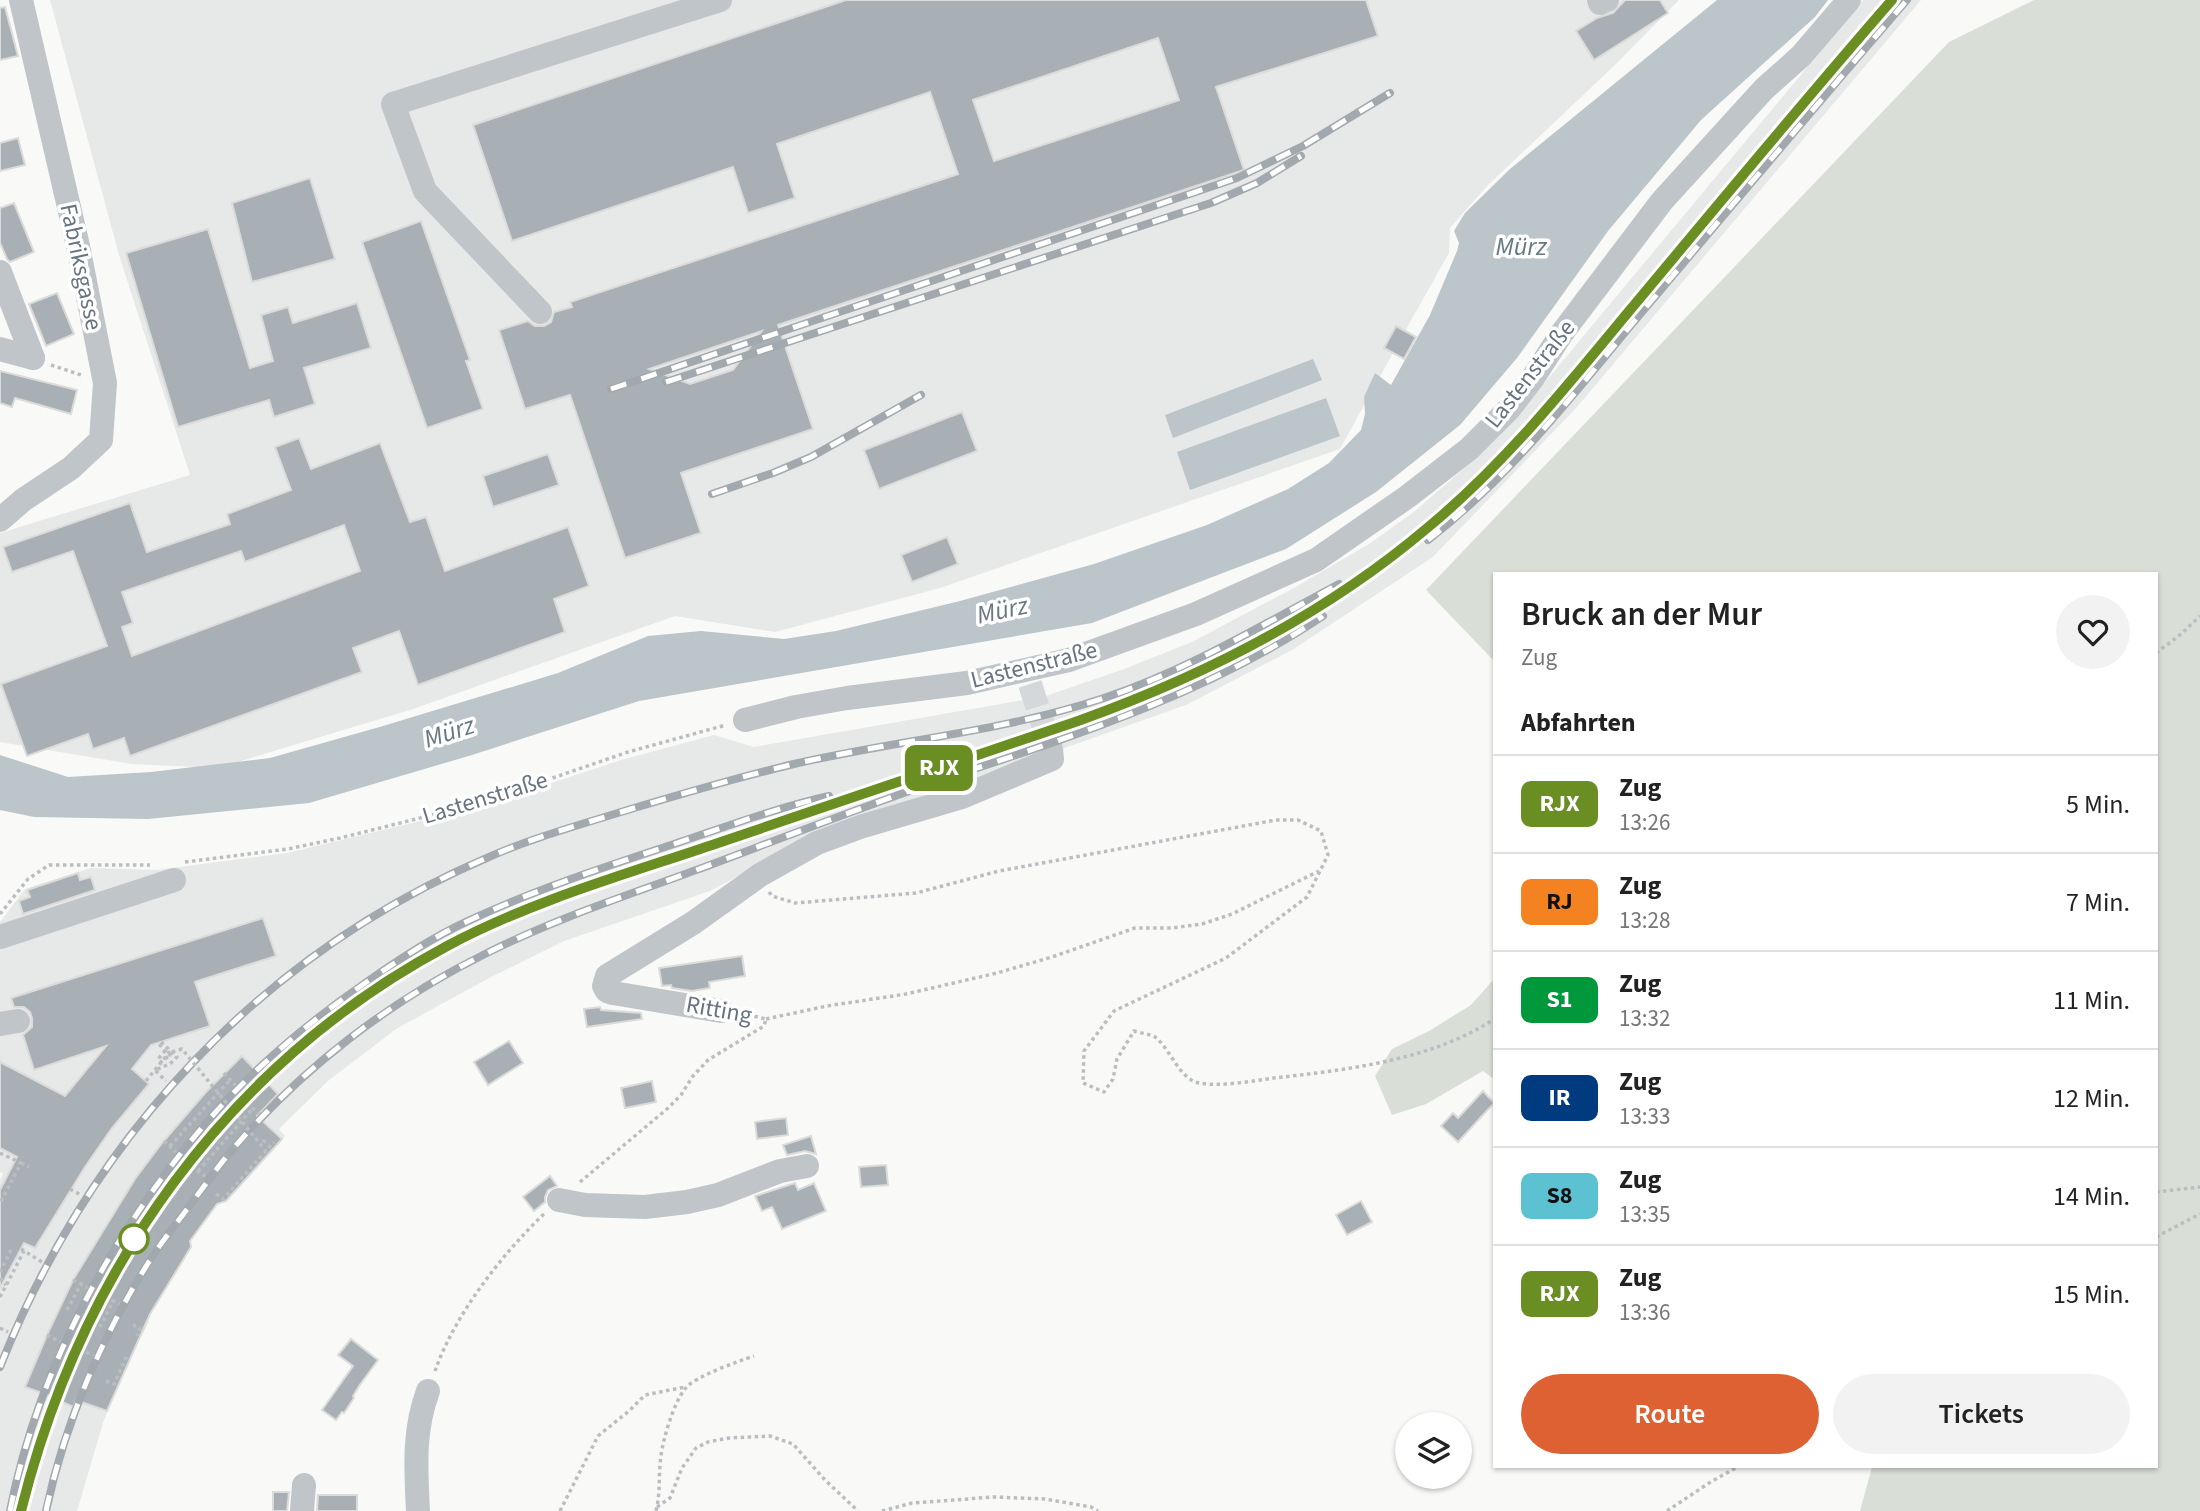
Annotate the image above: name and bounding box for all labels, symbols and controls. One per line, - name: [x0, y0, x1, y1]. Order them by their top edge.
- street label: Fabriksgasse: [51, 201, 111, 333]
- water label: Mürz: [1495, 228, 1548, 265]
- street label: Lastenstraße: [1476, 312, 1584, 436]
- water label: Mürz: [973, 586, 1032, 633]
- text: Bruck an der Mur: [1521, 591, 1762, 638]
- button: heart: [2056, 595, 2130, 669]
- street label: Lastenstraße: [967, 632, 1101, 698]
- text: Zug: [1521, 641, 1557, 674]
- text: Abfahrten: [1521, 704, 1636, 741]
- water label: Mürz: [419, 706, 480, 758]
- line badge: RJX: [899, 745, 979, 791]
- text: RJX: [919, 750, 959, 785]
- street label: Lastenstraße: [418, 762, 552, 834]
- text: Zug: [1619, 769, 1661, 806]
- text: RJX: [1539, 786, 1580, 821]
- text: 5 Min.: [2066, 786, 2130, 823]
- text: 13:26: [1619, 806, 1670, 839]
- text: Zug: [1619, 867, 1661, 904]
- text: RJ: [1546, 884, 1573, 919]
- text: 7 Min.: [2066, 884, 2130, 921]
- text: 13:28: [1619, 904, 1670, 937]
- text: Zug: [1619, 965, 1661, 1002]
- text: S1: [1546, 982, 1573, 1017]
- text: 11 Min.: [2053, 982, 2130, 1019]
- street label: Ritting: [683, 987, 755, 1033]
- text: 13:32: [1619, 1002, 1670, 1035]
- text: Zug: [1619, 1063, 1661, 1100]
- text: IR: [1549, 1080, 1570, 1115]
- text: 12 Min.: [2053, 1080, 2130, 1117]
- text: 13:33: [1619, 1100, 1670, 1133]
- text: Zug: [1619, 1161, 1661, 1198]
- text: S8: [1546, 1178, 1573, 1213]
- text: 14 Min.: [2053, 1178, 2130, 1215]
- text: 13:35: [1619, 1198, 1670, 1231]
- unlabelled marker: [119, 1224, 149, 1254]
- text: Zug: [1619, 1259, 1661, 1296]
- text: RJX: [1539, 1276, 1580, 1311]
- text: 15 Min.: [2053, 1276, 2130, 1313]
- text: 13:36: [1619, 1296, 1670, 1329]
- button: Route: [1521, 1374, 1819, 1454]
- button: Tickets: [1833, 1374, 2130, 1454]
- map controls: [1395, 1412, 1472, 1489]
- button: layers: [1395, 1412, 1472, 1489]

